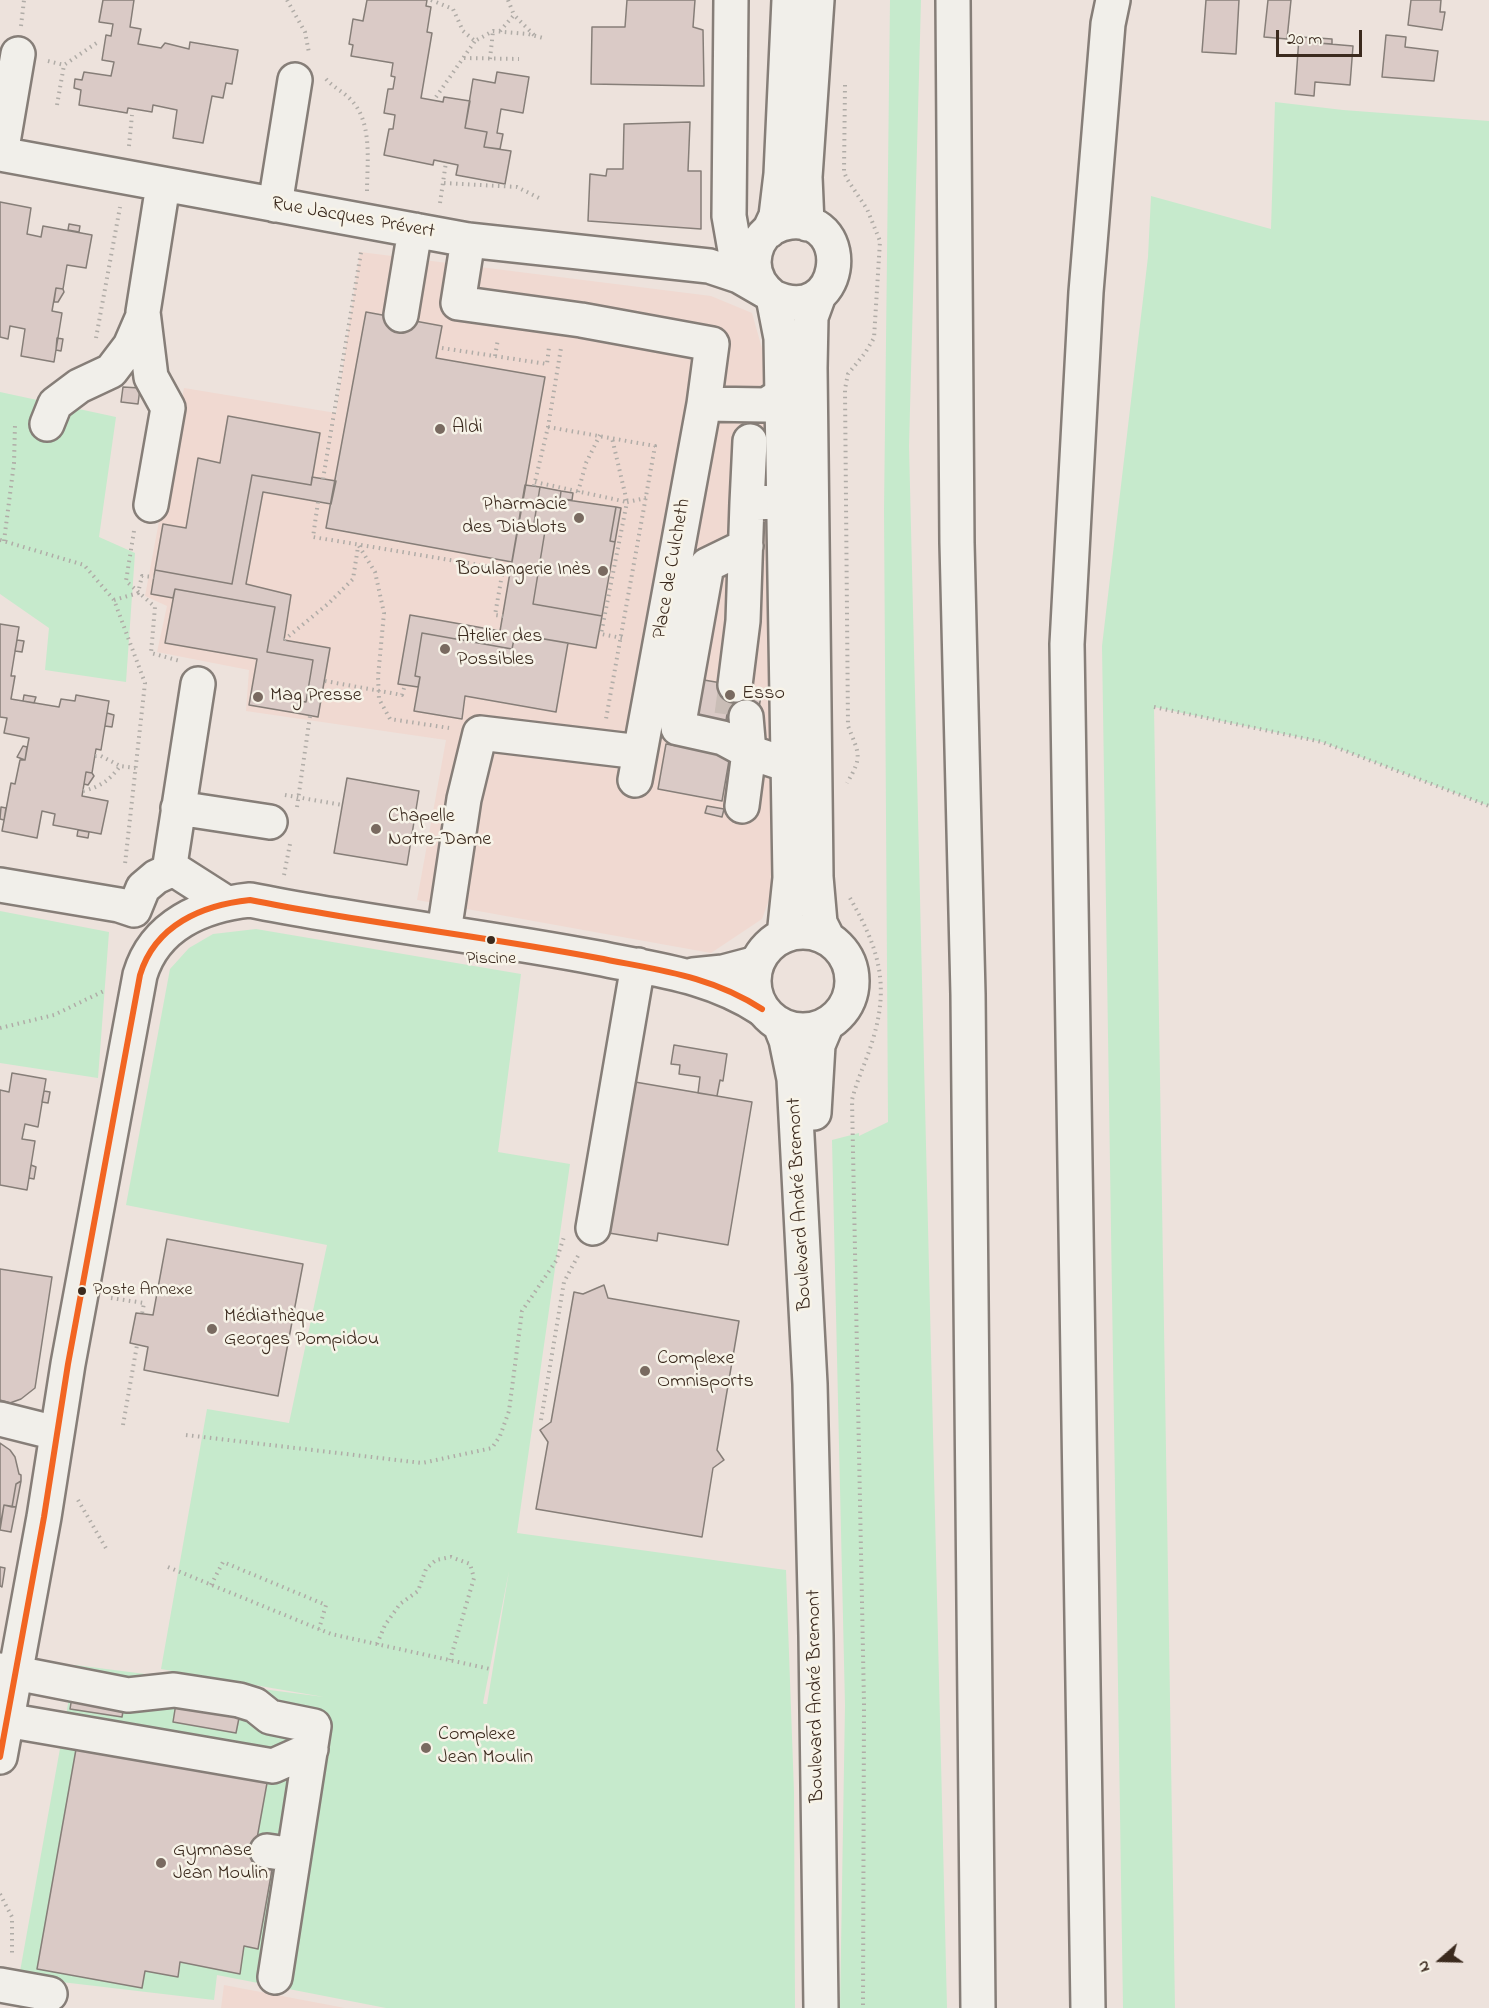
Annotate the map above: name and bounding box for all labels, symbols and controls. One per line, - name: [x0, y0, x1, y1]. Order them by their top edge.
- scale bar: [1279, 18, 1364, 56]
- text: 20 m: [1287, 27, 1322, 53]
- street label: Rue Jacques Prévert: [269, 193, 437, 245]
- place label: Aldi: [452, 417, 483, 441]
- marker: Aldi: [433, 422, 447, 436]
- place label: Pharmacie des Diablots: [462, 494, 567, 541]
- street label: Place de Culcheth: [649, 497, 697, 641]
- marker: Pharmacie des Diablots: [572, 511, 586, 525]
- place label: Boulangerie Inès: [456, 559, 591, 583]
- marker: Boulangerie Inès: [596, 564, 610, 578]
- place label: Atelier des Possibles: [457, 626, 542, 673]
- marker: Atelier des Possibles: [438, 642, 452, 656]
- place label: Esso: [742, 683, 785, 707]
- place label: Mag Presse: [270, 685, 362, 709]
- marker: Esso: [723, 688, 737, 702]
- marker: Mag Presse: [251, 690, 265, 704]
- place label: Chapelle Notre-Dame: [388, 806, 491, 853]
- marker: Chapelle Notre-Dame: [369, 822, 383, 836]
- marker: Piscine: [485, 934, 497, 946]
- place label: Piscine: [466, 949, 516, 971]
- street label: Boulevard André Bremont: [783, 1097, 819, 1311]
- place label: Poste Annexe: [93, 1280, 193, 1302]
- marker: Poste Annexe: [76, 1285, 88, 1297]
- place label: Médiathèque Georges Pompidou: [224, 1306, 379, 1353]
- marker: Médiathèque Georges Pompidou: [205, 1322, 219, 1336]
- place label: Complexe Omnisports: [657, 1348, 754, 1395]
- marker: Complexe Omnisports: [638, 1364, 652, 1378]
- street label: Boulevard André Bremont: [803, 1589, 831, 1803]
- place label: Complexe Jean Moulin: [438, 1724, 533, 1771]
- marker: Complexe Jean Moulin: [419, 1741, 433, 1755]
- place label: Gymnase Jean Moulin: [173, 1840, 268, 1887]
- marker: Gymnase Jean Moulin: [154, 1856, 168, 1870]
- north arrow: [1411, 1930, 1471, 1990]
- text: N: [1411, 1957, 1437, 1975]

